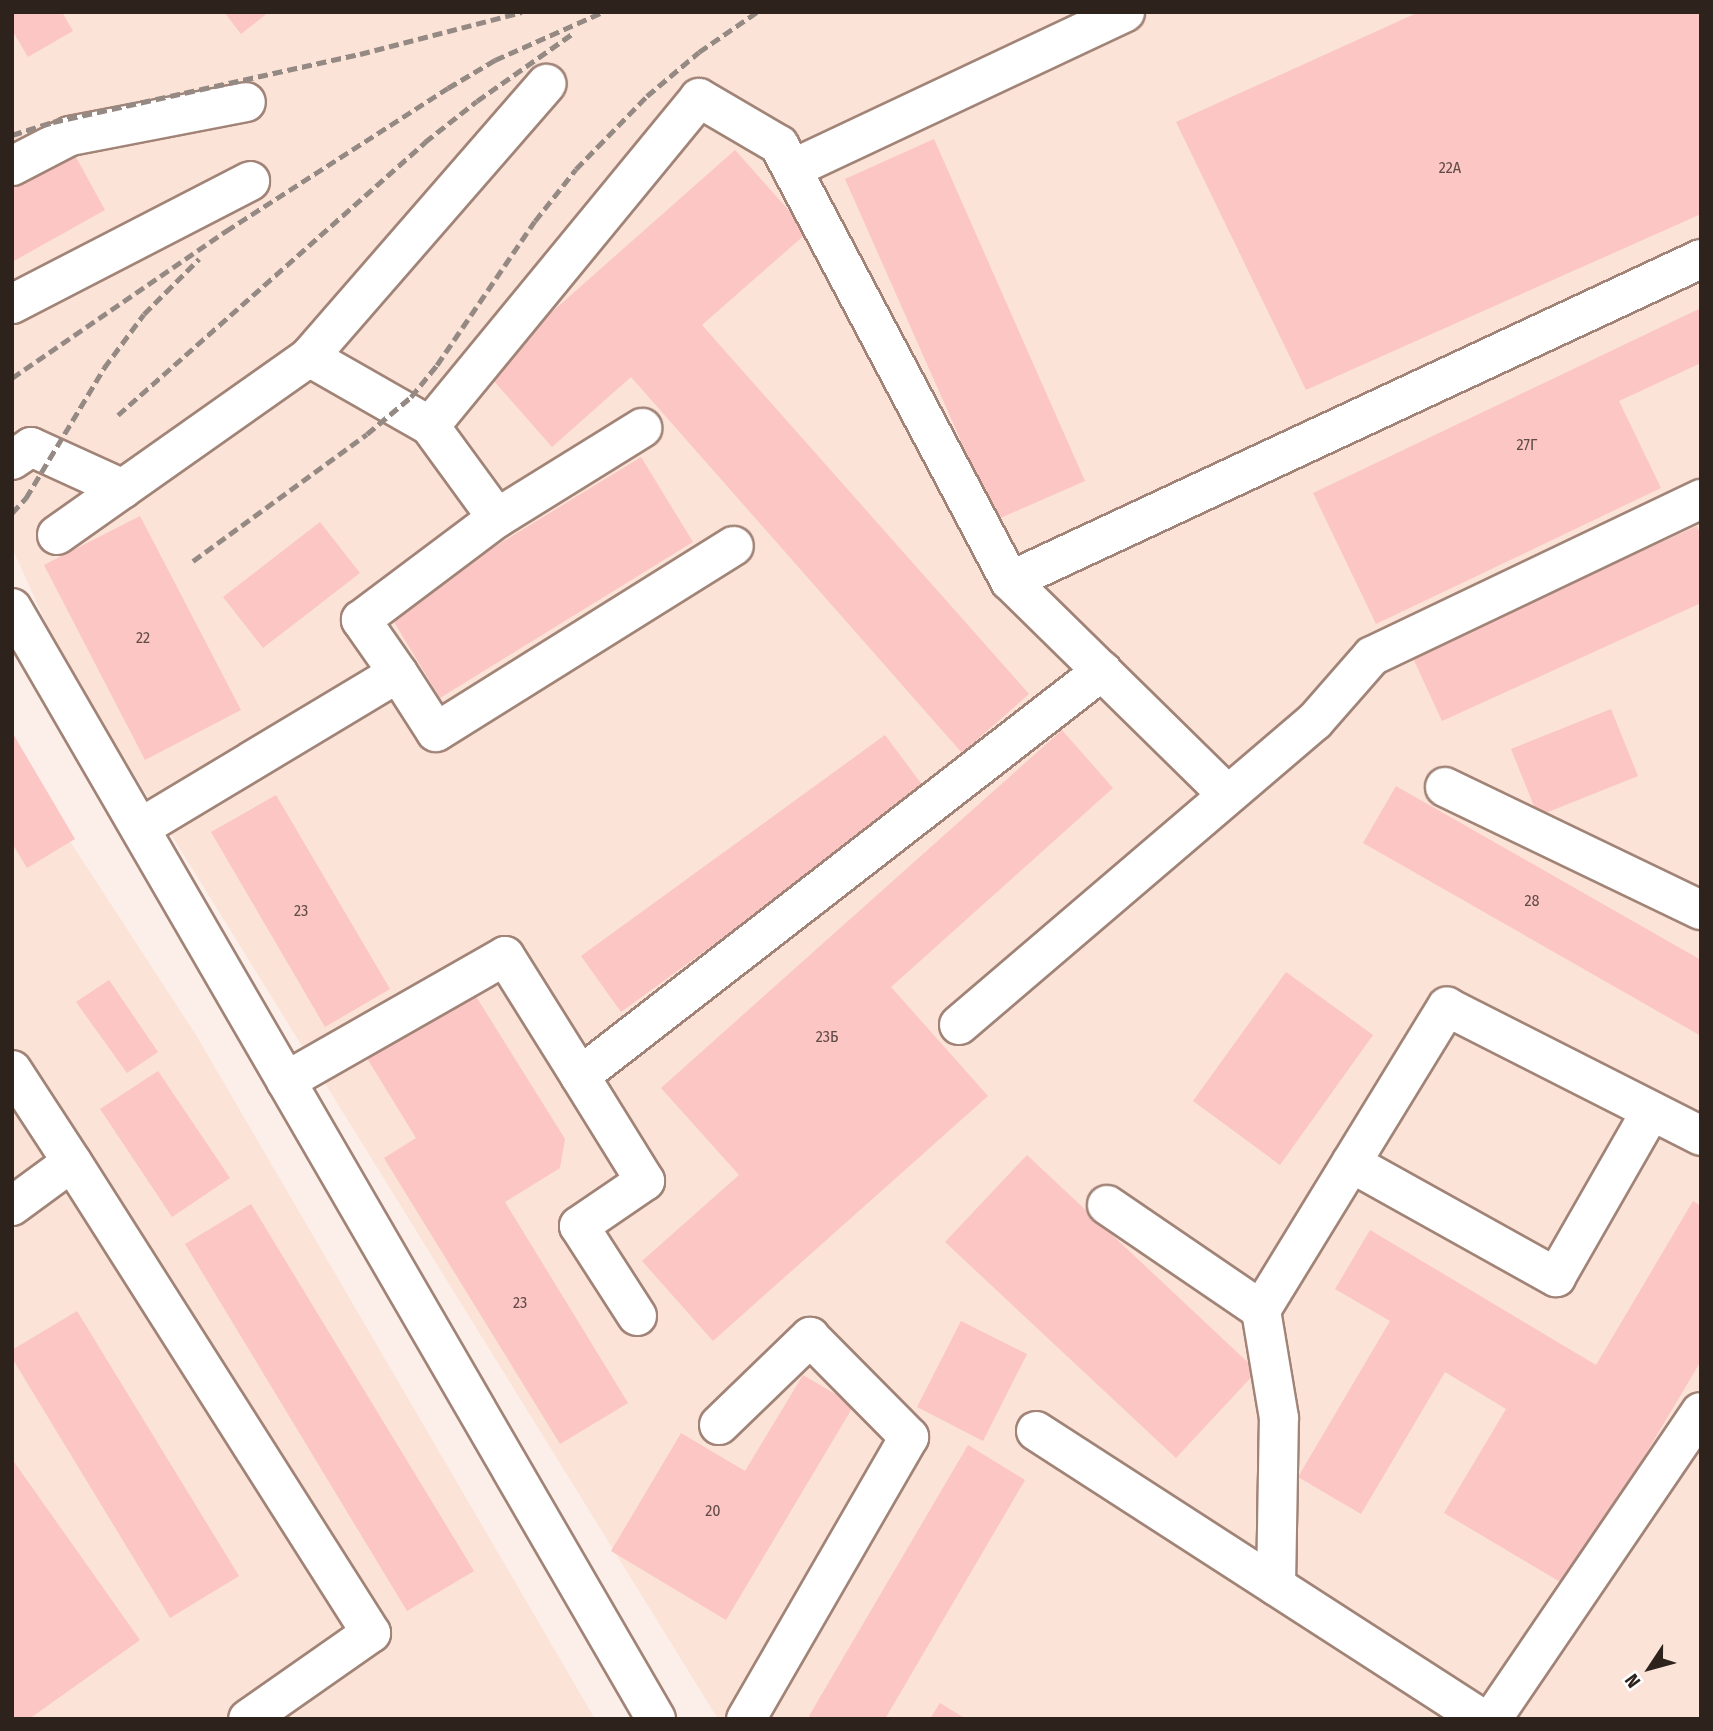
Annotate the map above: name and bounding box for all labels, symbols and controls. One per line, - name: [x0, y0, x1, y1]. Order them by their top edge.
- house number: 22А: [1439, 158, 1461, 178]
- house number: 27Г: [1517, 435, 1537, 455]
- house number: 22: [136, 628, 150, 648]
- house number: 28: [1524, 891, 1540, 911]
- house number: 23: [294, 901, 308, 921]
- house number: 23Б: [816, 1027, 838, 1047]
- house number: 23: [513, 1293, 527, 1313]
- house number: 20: [705, 1501, 721, 1521]
- north arrow: [1615, 1633, 1685, 1703]
- text: N: [1620, 1669, 1645, 1692]

